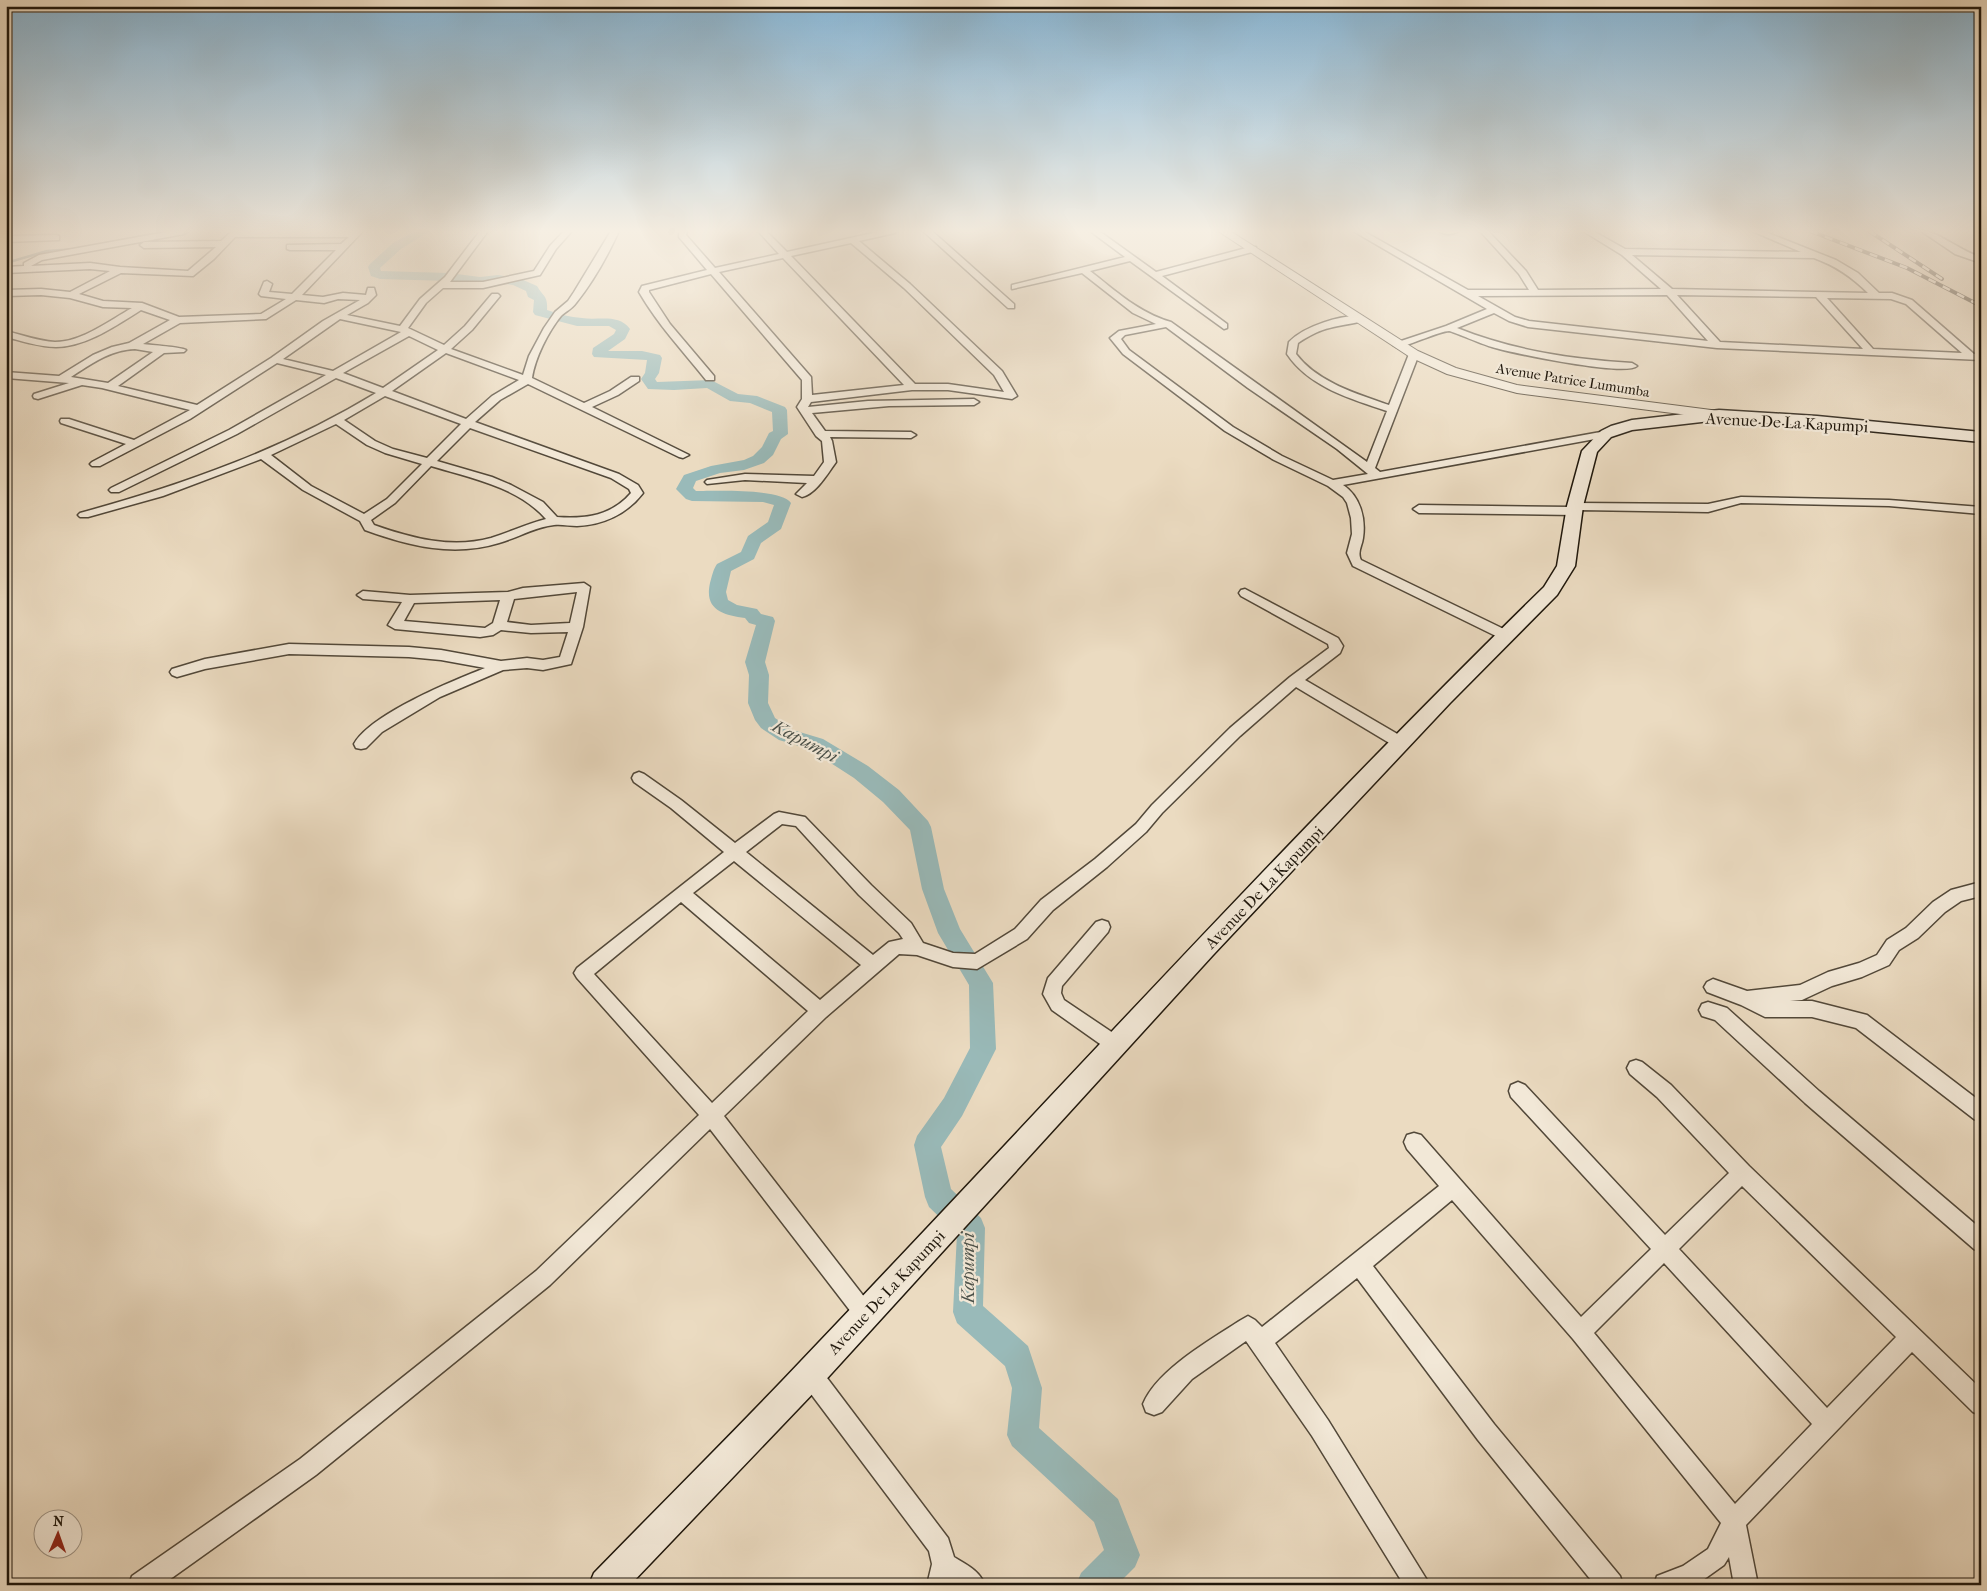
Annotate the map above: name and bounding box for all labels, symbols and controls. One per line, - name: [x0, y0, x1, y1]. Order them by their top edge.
- street label: Avenue Patrice Lumumba: [1494, 360, 1651, 401]
- street label: Avenue De La Kapumpi: [1704, 409, 1869, 436]
- water label: Kapumpi: [767, 715, 843, 768]
- street label: Avenue De La Kapumpi: [1200, 822, 1328, 953]
- street label: Avenue De La Kapumpi: [823, 1226, 949, 1359]
- water label: Kapumpi: [958, 1231, 979, 1305]
- north arrow: [32, 1508, 82, 1558]
- text: N: [53, 1513, 64, 1530]

